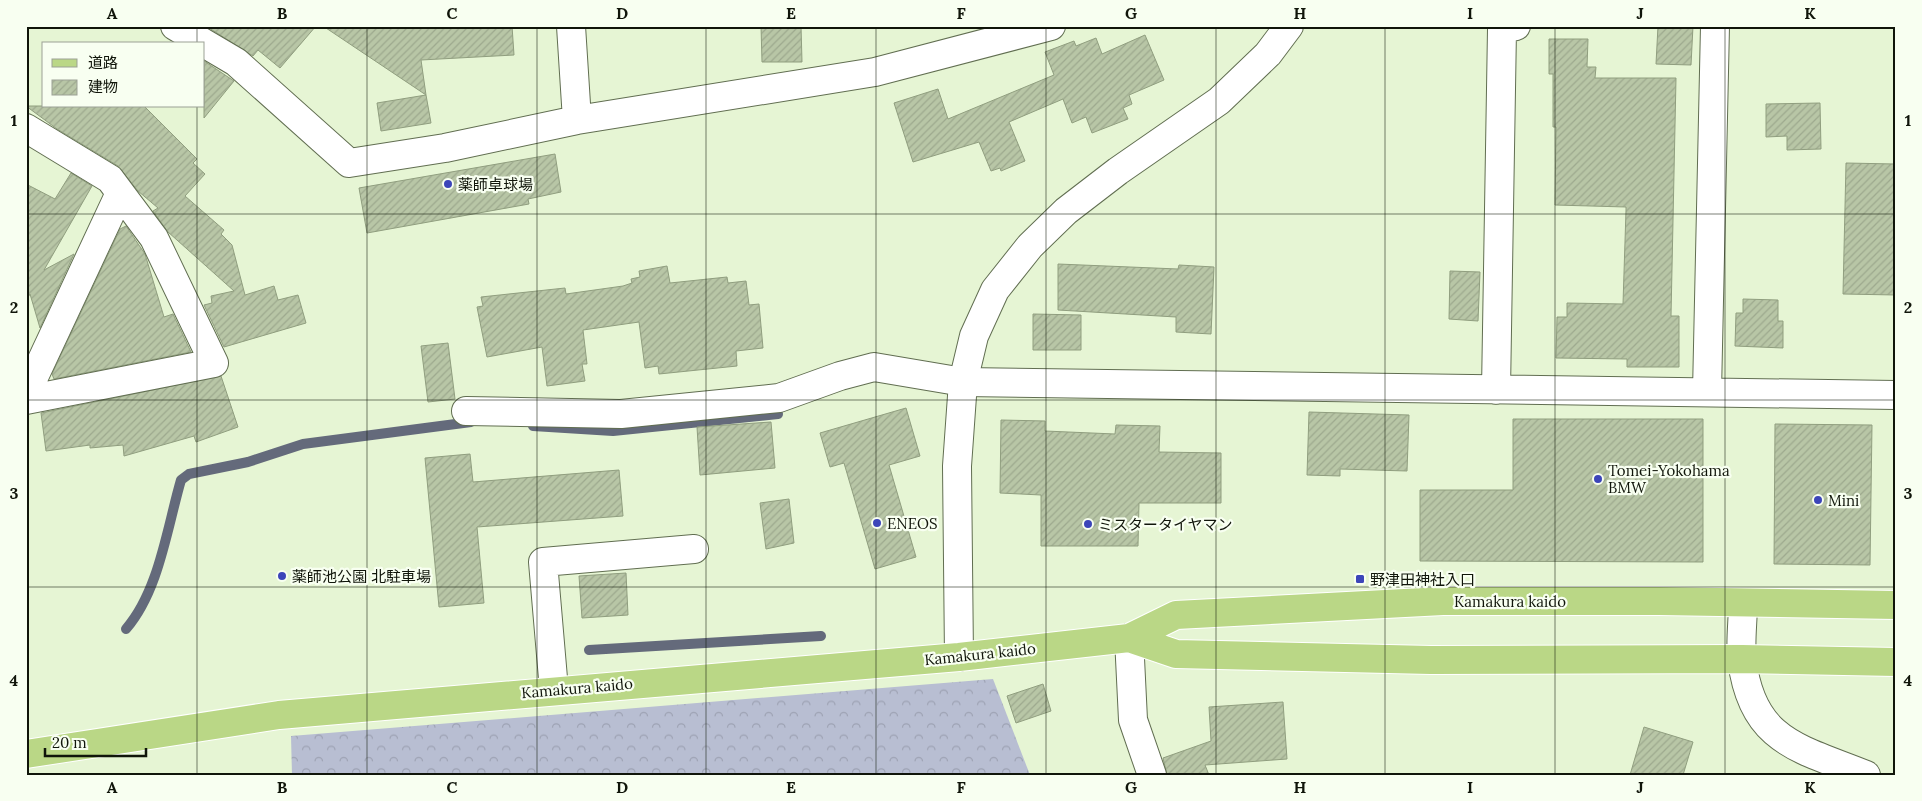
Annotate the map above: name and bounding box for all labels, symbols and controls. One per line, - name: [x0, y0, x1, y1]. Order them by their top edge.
- text: A: [107, 3, 118, 23]
- text: B: [277, 3, 288, 23]
- text: C: [446, 3, 458, 23]
- text: D: [616, 3, 628, 23]
- text: E: [786, 3, 796, 23]
- text: F: [956, 3, 966, 23]
- text: G: [1125, 3, 1137, 23]
- text: H: [1294, 3, 1307, 23]
- text: I: [1467, 3, 1473, 23]
- text: J: [1636, 3, 1644, 23]
- text: K: [1804, 3, 1816, 23]
- legend: [42, 42, 205, 108]
- text: 道路: [88, 53, 118, 72]
- text: 建物: [88, 77, 118, 96]
- text: 1: [11, 110, 17, 130]
- text: 1: [1905, 110, 1911, 130]
- place label: 薬師卓球場: [458, 175, 533, 194]
- marker: 薬師卓球場: [442, 178, 454, 190]
- text: 2: [10, 297, 18, 317]
- text: 2: [1904, 297, 1912, 317]
- place label: Tomei-Yokohama BMW: [1608, 461, 1730, 497]
- marker: Tomei-Yokohama BMW: [1592, 473, 1604, 485]
- text: 3: [10, 483, 19, 503]
- text: 3: [1904, 483, 1913, 503]
- place label: Mini: [1828, 491, 1859, 510]
- marker: Mini: [1812, 494, 1824, 506]
- place label: ENEOS: [887, 514, 938, 533]
- place label: ミスタータイヤマン: [1098, 515, 1233, 534]
- marker: ENEOS: [871, 517, 883, 529]
- marker: ミスタータイヤマン: [1082, 518, 1094, 530]
- place label: 薬師池公園 北駐車場: [292, 567, 431, 586]
- marker: 薬師池公園 北駐車場: [276, 570, 288, 582]
- place label: 野津田神社入口: [1370, 570, 1475, 589]
- marker: 野津田神社入口: [1354, 573, 1366, 585]
- street label: Kamakura kaido: [1454, 592, 1566, 611]
- street label: Kamakura kaido: [923, 639, 1037, 669]
- text: 4: [10, 670, 19, 690]
- text: 4: [1904, 670, 1913, 690]
- street label: Kamakura kaido: [520, 674, 634, 702]
- scale bar: [45, 726, 146, 758]
- text: 20 m: [52, 733, 87, 752]
- text: A: [107, 777, 118, 797]
- text: B: [277, 777, 288, 797]
- text: C: [446, 777, 458, 797]
- text: D: [616, 777, 628, 797]
- text: E: [786, 777, 796, 797]
- text: F: [956, 777, 966, 797]
- text: G: [1125, 777, 1137, 797]
- text: H: [1294, 777, 1307, 797]
- text: I: [1467, 777, 1473, 797]
- text: J: [1636, 777, 1644, 797]
- text: K: [1804, 777, 1816, 797]

